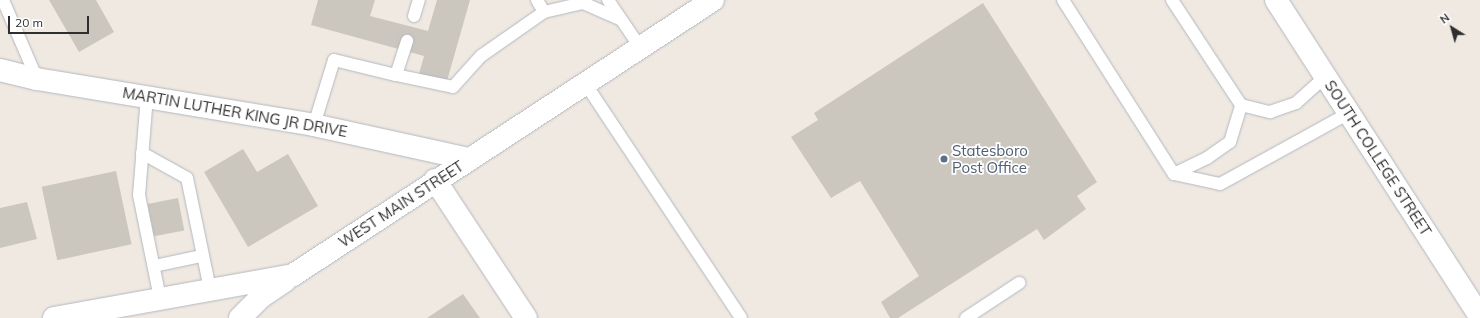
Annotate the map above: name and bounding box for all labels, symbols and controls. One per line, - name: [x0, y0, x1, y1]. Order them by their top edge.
- scale bar: [10, 8, 91, 34]
- north arrow: [1432, 8, 1472, 48]
- text: N: [1437, 10, 1452, 27]
- text: 20 m: [15, 15, 43, 30]
- street label: SOUTH COLLEGE STREET: [1321, 77, 1435, 239]
- street label: MARTIN LUTHER KING JR DRIVE: [121, 83, 349, 141]
- place label: Statesboro Post Office: [952, 141, 1028, 176]
- marker: Statesboro Post Office: [939, 154, 949, 164]
- street label: WEST MAIN STREET: [335, 157, 467, 251]

